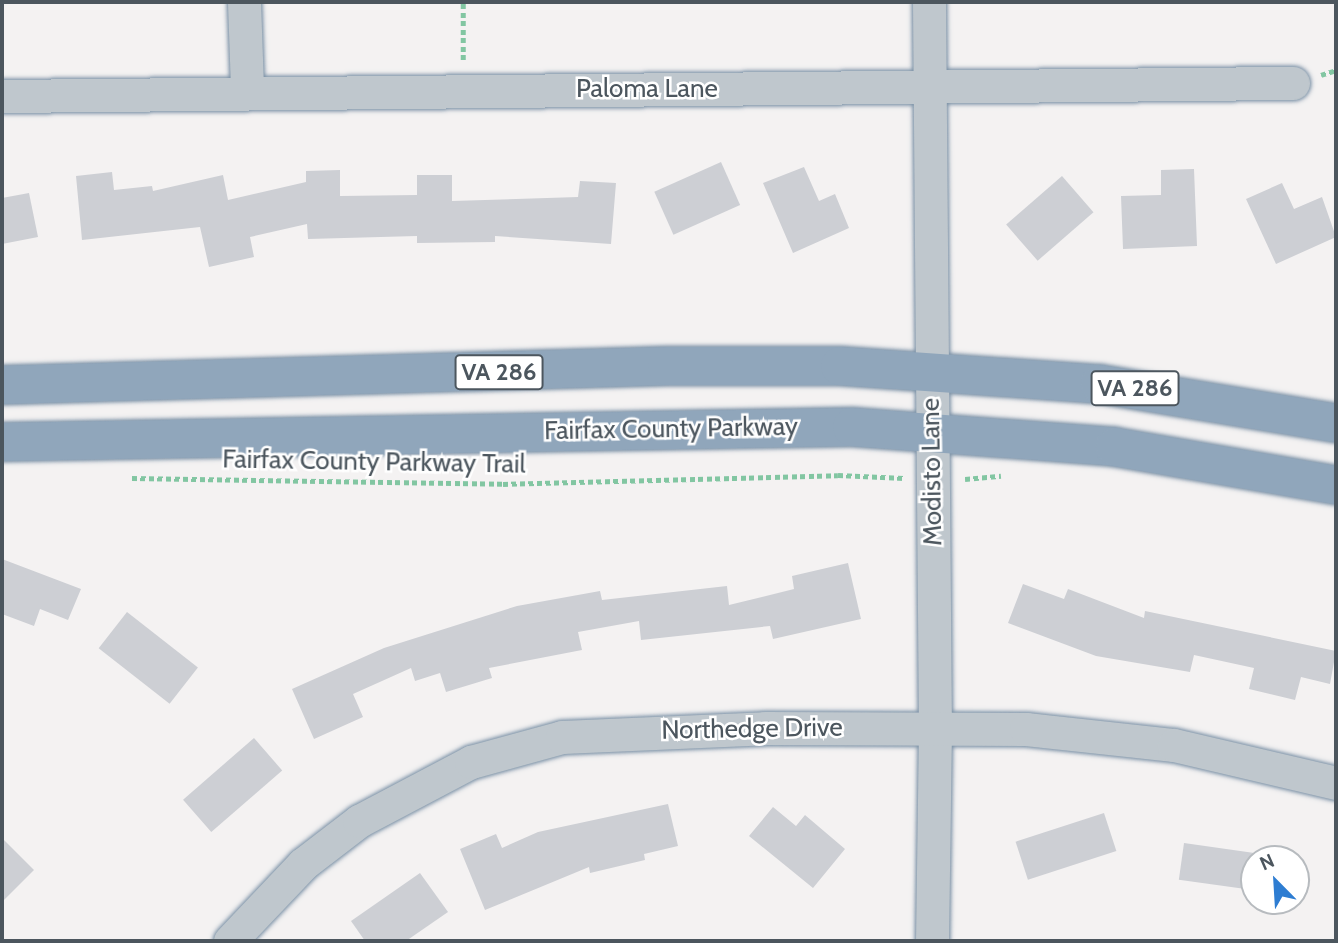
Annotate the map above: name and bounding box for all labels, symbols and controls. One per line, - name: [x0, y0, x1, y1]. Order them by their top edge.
- street label: Paloma Lane: [576, 73, 718, 105]
- road number: VA 286: [454, 352, 544, 393]
- road number: VA 286: [1090, 368, 1180, 408]
- street label: Modisto Lane: [915, 398, 949, 546]
- street label: Fairfax County Parkway: [544, 411, 798, 447]
- street label: Fairfax County Parkway Trail: [222, 444, 526, 480]
- street label: Northedge Drive: [661, 712, 843, 746]
- north arrow: [1240, 845, 1310, 915]
- text: N: [1256, 849, 1278, 875]

